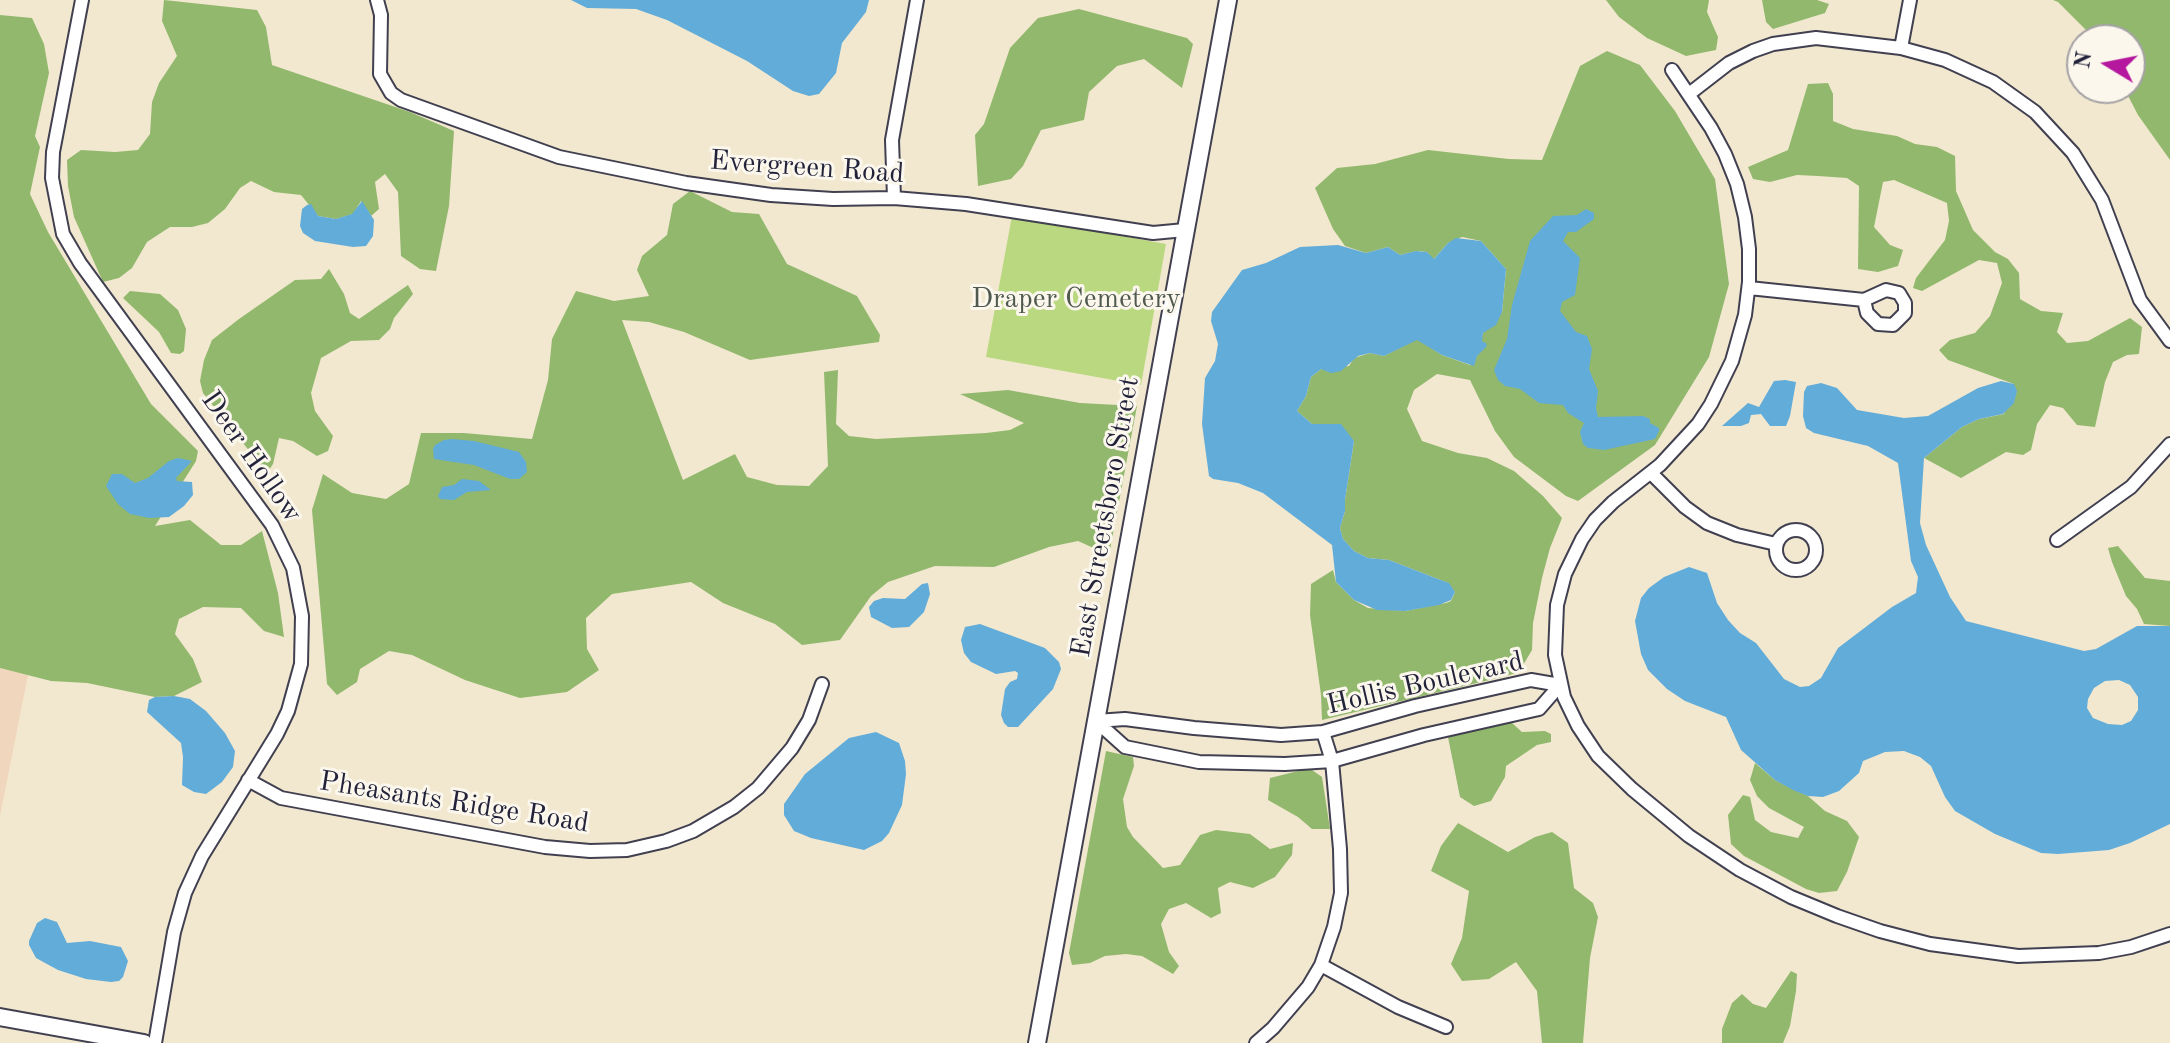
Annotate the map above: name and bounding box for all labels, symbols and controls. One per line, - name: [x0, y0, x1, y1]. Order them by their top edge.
- north arrow: [2066, 24, 2146, 104]
- text: N: [2072, 50, 2097, 70]
- street label: Evergreen Road: [709, 144, 905, 192]
- park label: Draper Cemetery: [971, 283, 1181, 317]
- street label: East Streetsboro Street: [1065, 374, 1147, 660]
- street label: Deer Hollow: [193, 385, 309, 529]
- street label: Hollis Boulevard: [1323, 645, 1527, 723]
- street label: Pheasants Ridge Road: [317, 765, 591, 841]

